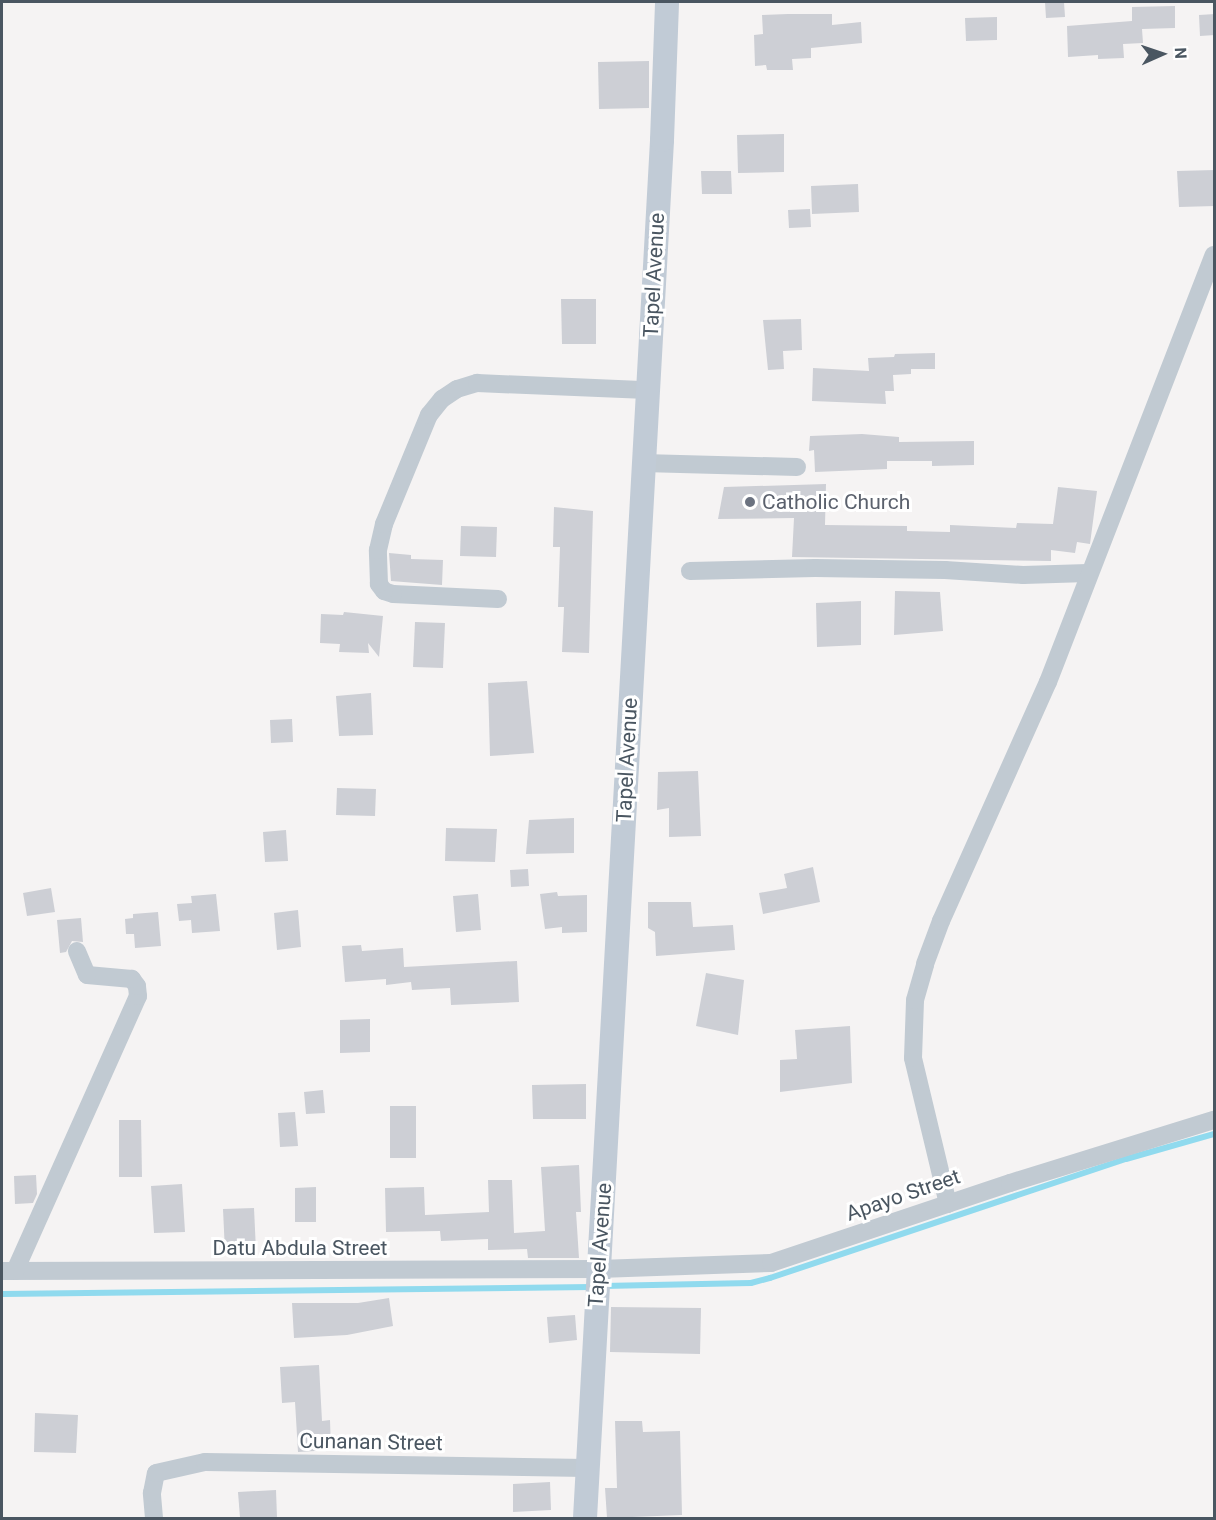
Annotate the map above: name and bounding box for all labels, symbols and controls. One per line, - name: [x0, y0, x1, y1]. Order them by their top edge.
- north arrow: [1132, 24, 1192, 84]
- text: N: [1171, 47, 1190, 59]
- street label: Tapel Avenue: [638, 212, 670, 338]
- place label: Catholic Church: [762, 489, 910, 515]
- marker: Catholic Church: [743, 495, 757, 509]
- street label: Tapel Avenue: [611, 697, 643, 823]
- street label: Apayo Street: [843, 1164, 963, 1226]
- street label: Tapel Avenue: [583, 1182, 617, 1308]
- street label: Datu Abdula Street: [213, 1235, 387, 1261]
- street label: Cunanan Street: [299, 1428, 443, 1456]

